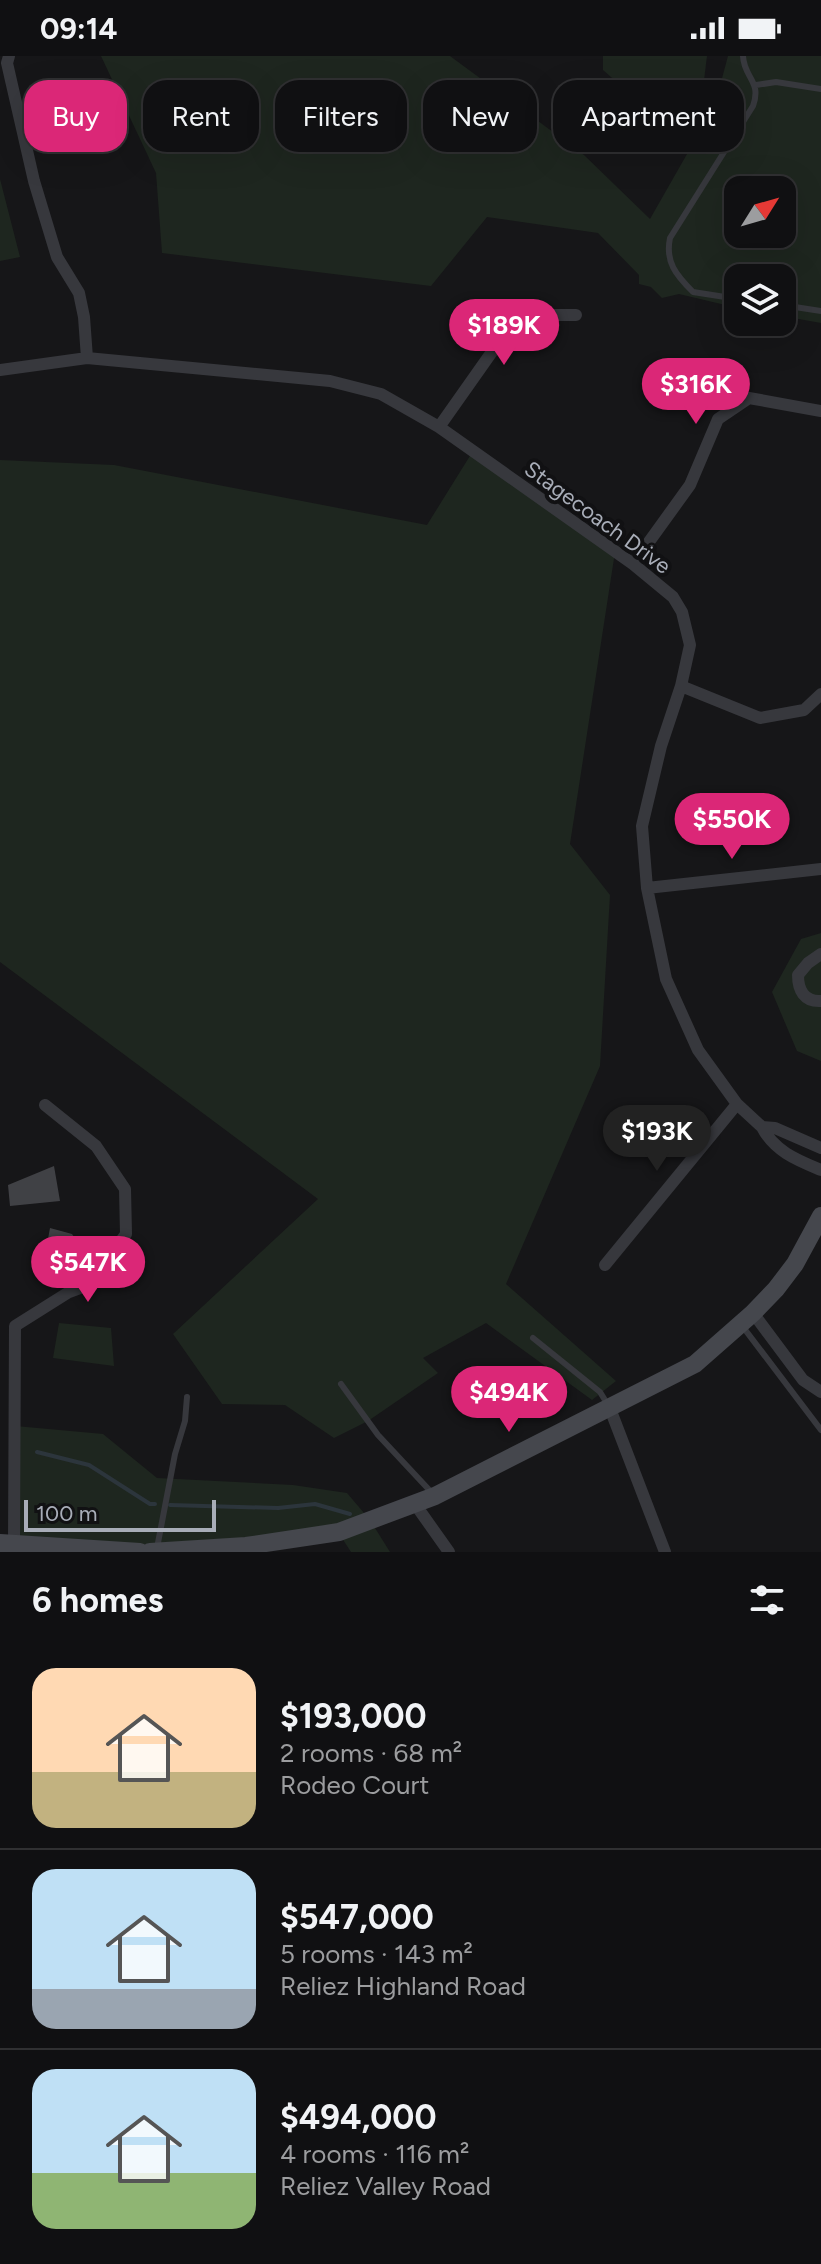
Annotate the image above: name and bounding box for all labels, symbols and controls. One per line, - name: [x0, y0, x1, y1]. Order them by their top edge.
- text: 09:14: [40, 10, 118, 47]
- chip: Buy: [24, 80, 127, 152]
- chip: Rent: [143, 80, 259, 152]
- chip: Filters: [275, 80, 407, 152]
- chip: New: [423, 80, 537, 152]
- chip: Apartment: [553, 80, 744, 152]
- north arrow: [724, 176, 796, 248]
- map controls: [724, 176, 796, 336]
- button: layers: [724, 264, 796, 336]
- pin: $189K: [448, 299, 560, 367]
- text: $189K: [467, 309, 541, 341]
- pin: $316K: [640, 358, 752, 426]
- text: $316K: [660, 368, 732, 400]
- street label: Stagecoach Drive: [519, 455, 676, 580]
- pin: $550K: [676, 793, 788, 861]
- text: $550K: [693, 803, 771, 835]
- pin: $193K: [601, 1105, 713, 1173]
- text: $193K: [621, 1115, 693, 1147]
- pin: $547K: [32, 1236, 144, 1304]
- text: $547K: [49, 1246, 127, 1278]
- pin: $494K: [453, 1366, 565, 1434]
- text: $494K: [469, 1376, 549, 1408]
- scale bar: [24, 1496, 216, 1532]
- text: 100 m: [36, 1500, 97, 1527]
- icon: filters: [745, 1578, 789, 1622]
- text: 6 homes: [32, 1580, 163, 1621]
- text: $193,000: [280, 1696, 427, 1737]
- icon: home: [96, 1700, 192, 1796]
- text: 2 rooms · 68 m²: [280, 1737, 462, 1769]
- text: Rodeo Court: [280, 1769, 429, 1801]
- text: $547,000: [280, 1897, 434, 1938]
- icon: home: [96, 1901, 192, 1997]
- text: 5 rooms · 143 m²: [280, 1938, 473, 1970]
- text: Reliez Highland Road: [280, 1970, 526, 2002]
- text: $494,000: [280, 2097, 436, 2138]
- icon: home: [96, 2101, 192, 2197]
- text: 4 rooms · 116 m²: [280, 2138, 469, 2170]
- text: Reliez Valley Road: [280, 2170, 491, 2202]

